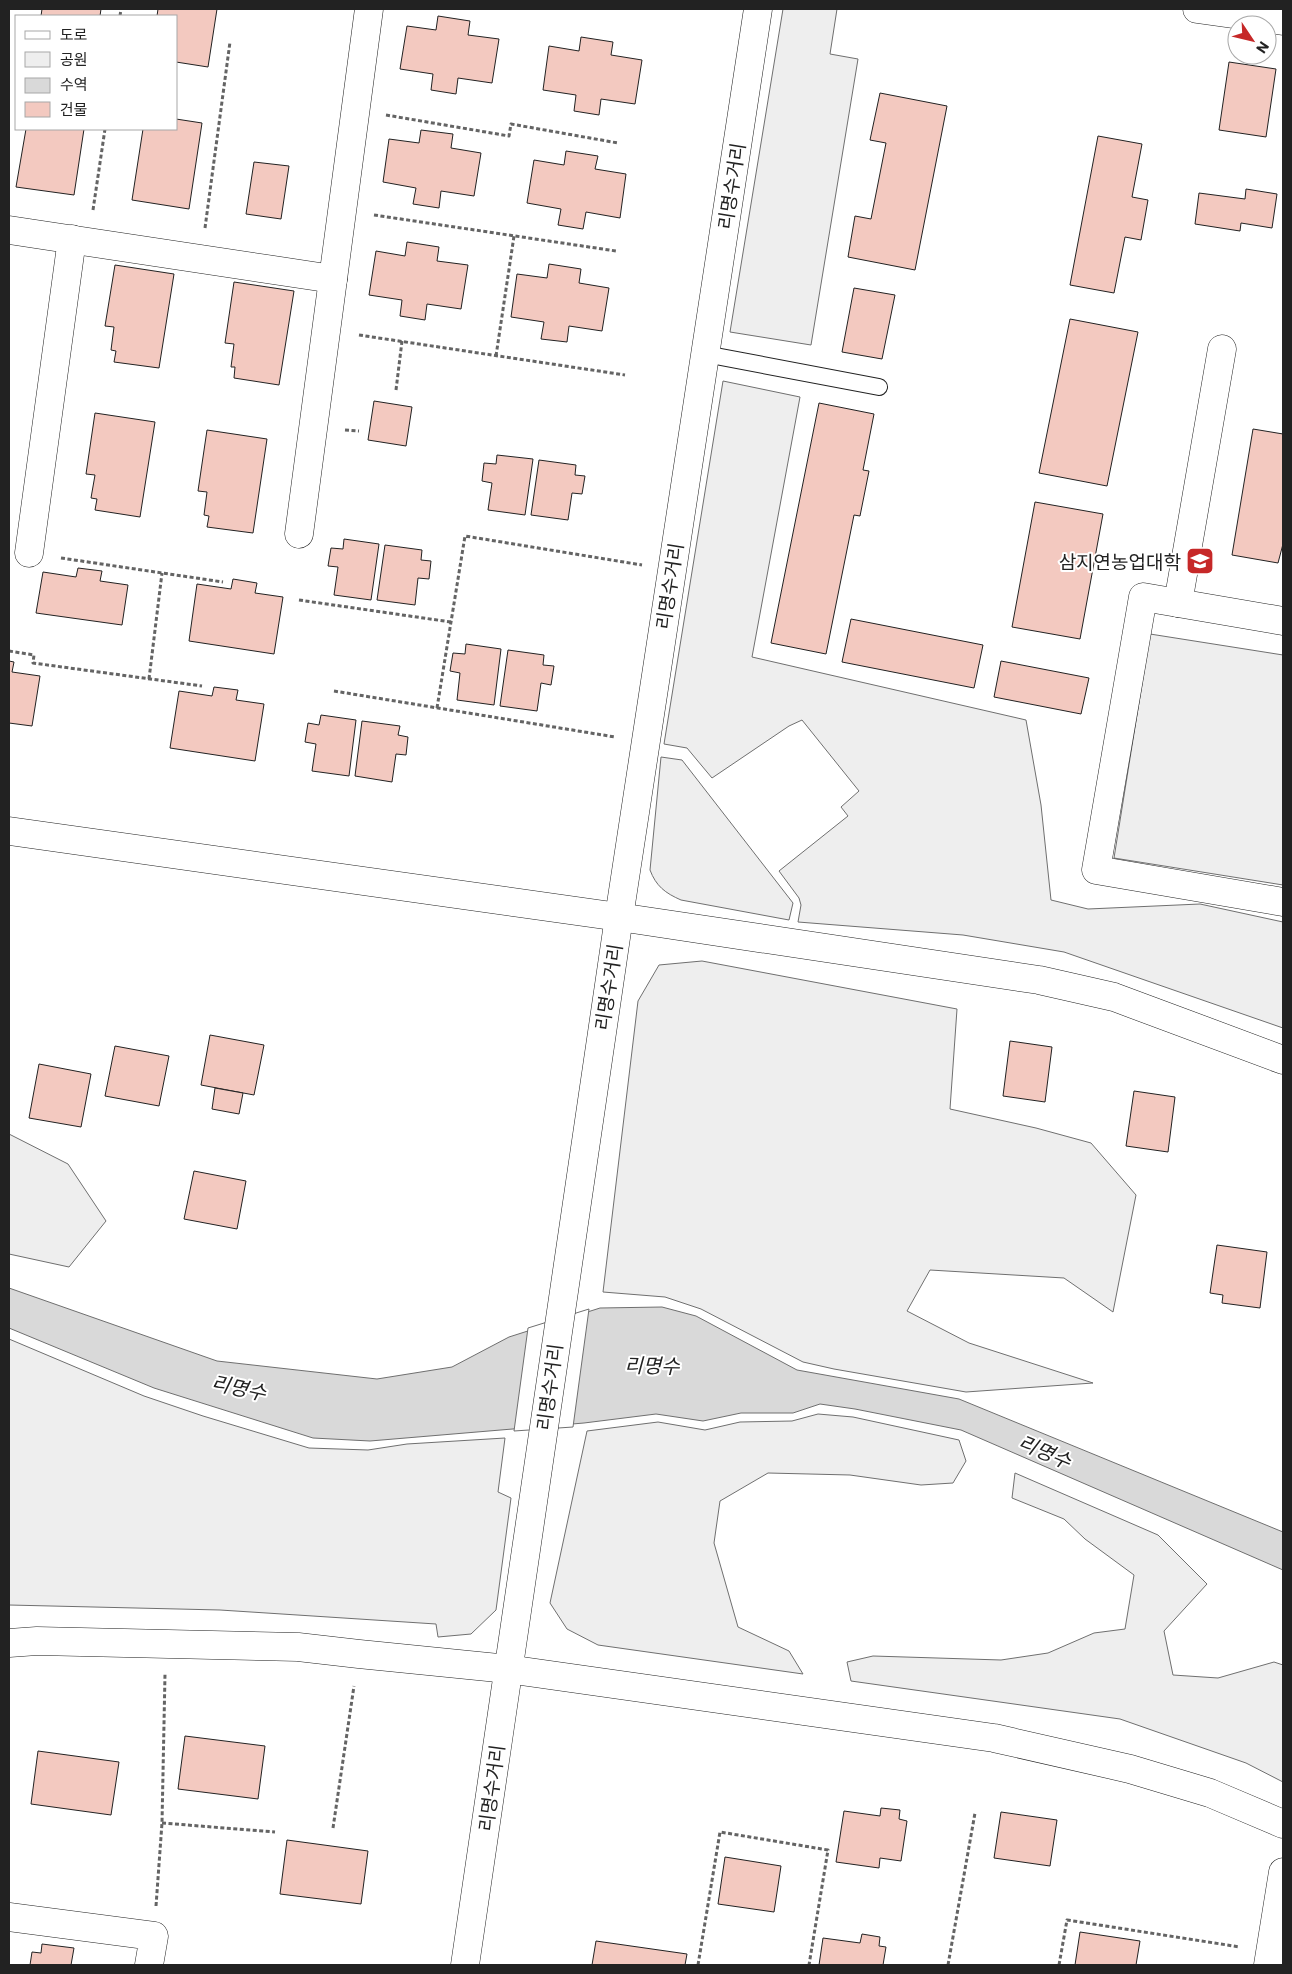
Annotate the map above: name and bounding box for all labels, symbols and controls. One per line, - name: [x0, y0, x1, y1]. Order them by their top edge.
- legend: [15, 15, 178, 130]
- north arrow: [1227, 15, 1277, 65]
- text: 도로: [60, 25, 88, 43]
- text: N: [1253, 39, 1273, 57]
- text: 공원: [60, 50, 88, 68]
- text: 수역: [60, 75, 88, 93]
- text: 건물: [60, 100, 88, 118]
- street label: 리명수거리: [713, 141, 749, 231]
- street label: 리명수거리: [651, 541, 687, 631]
- school or university icon: 삼지연농업대학: [1185, 546, 1215, 576]
- place label: 삼지연농업대학: [1059, 550, 1182, 573]
- street label: 리명수거리: [590, 942, 626, 1032]
- street label: 리명수거리: [532, 1342, 566, 1432]
- water label: 리명수: [624, 1353, 680, 1377]
- water label: 리명수: [210, 1370, 269, 1405]
- water label: 리명수: [1015, 1429, 1076, 1473]
- street label: 리명수거리: [474, 1743, 508, 1833]

